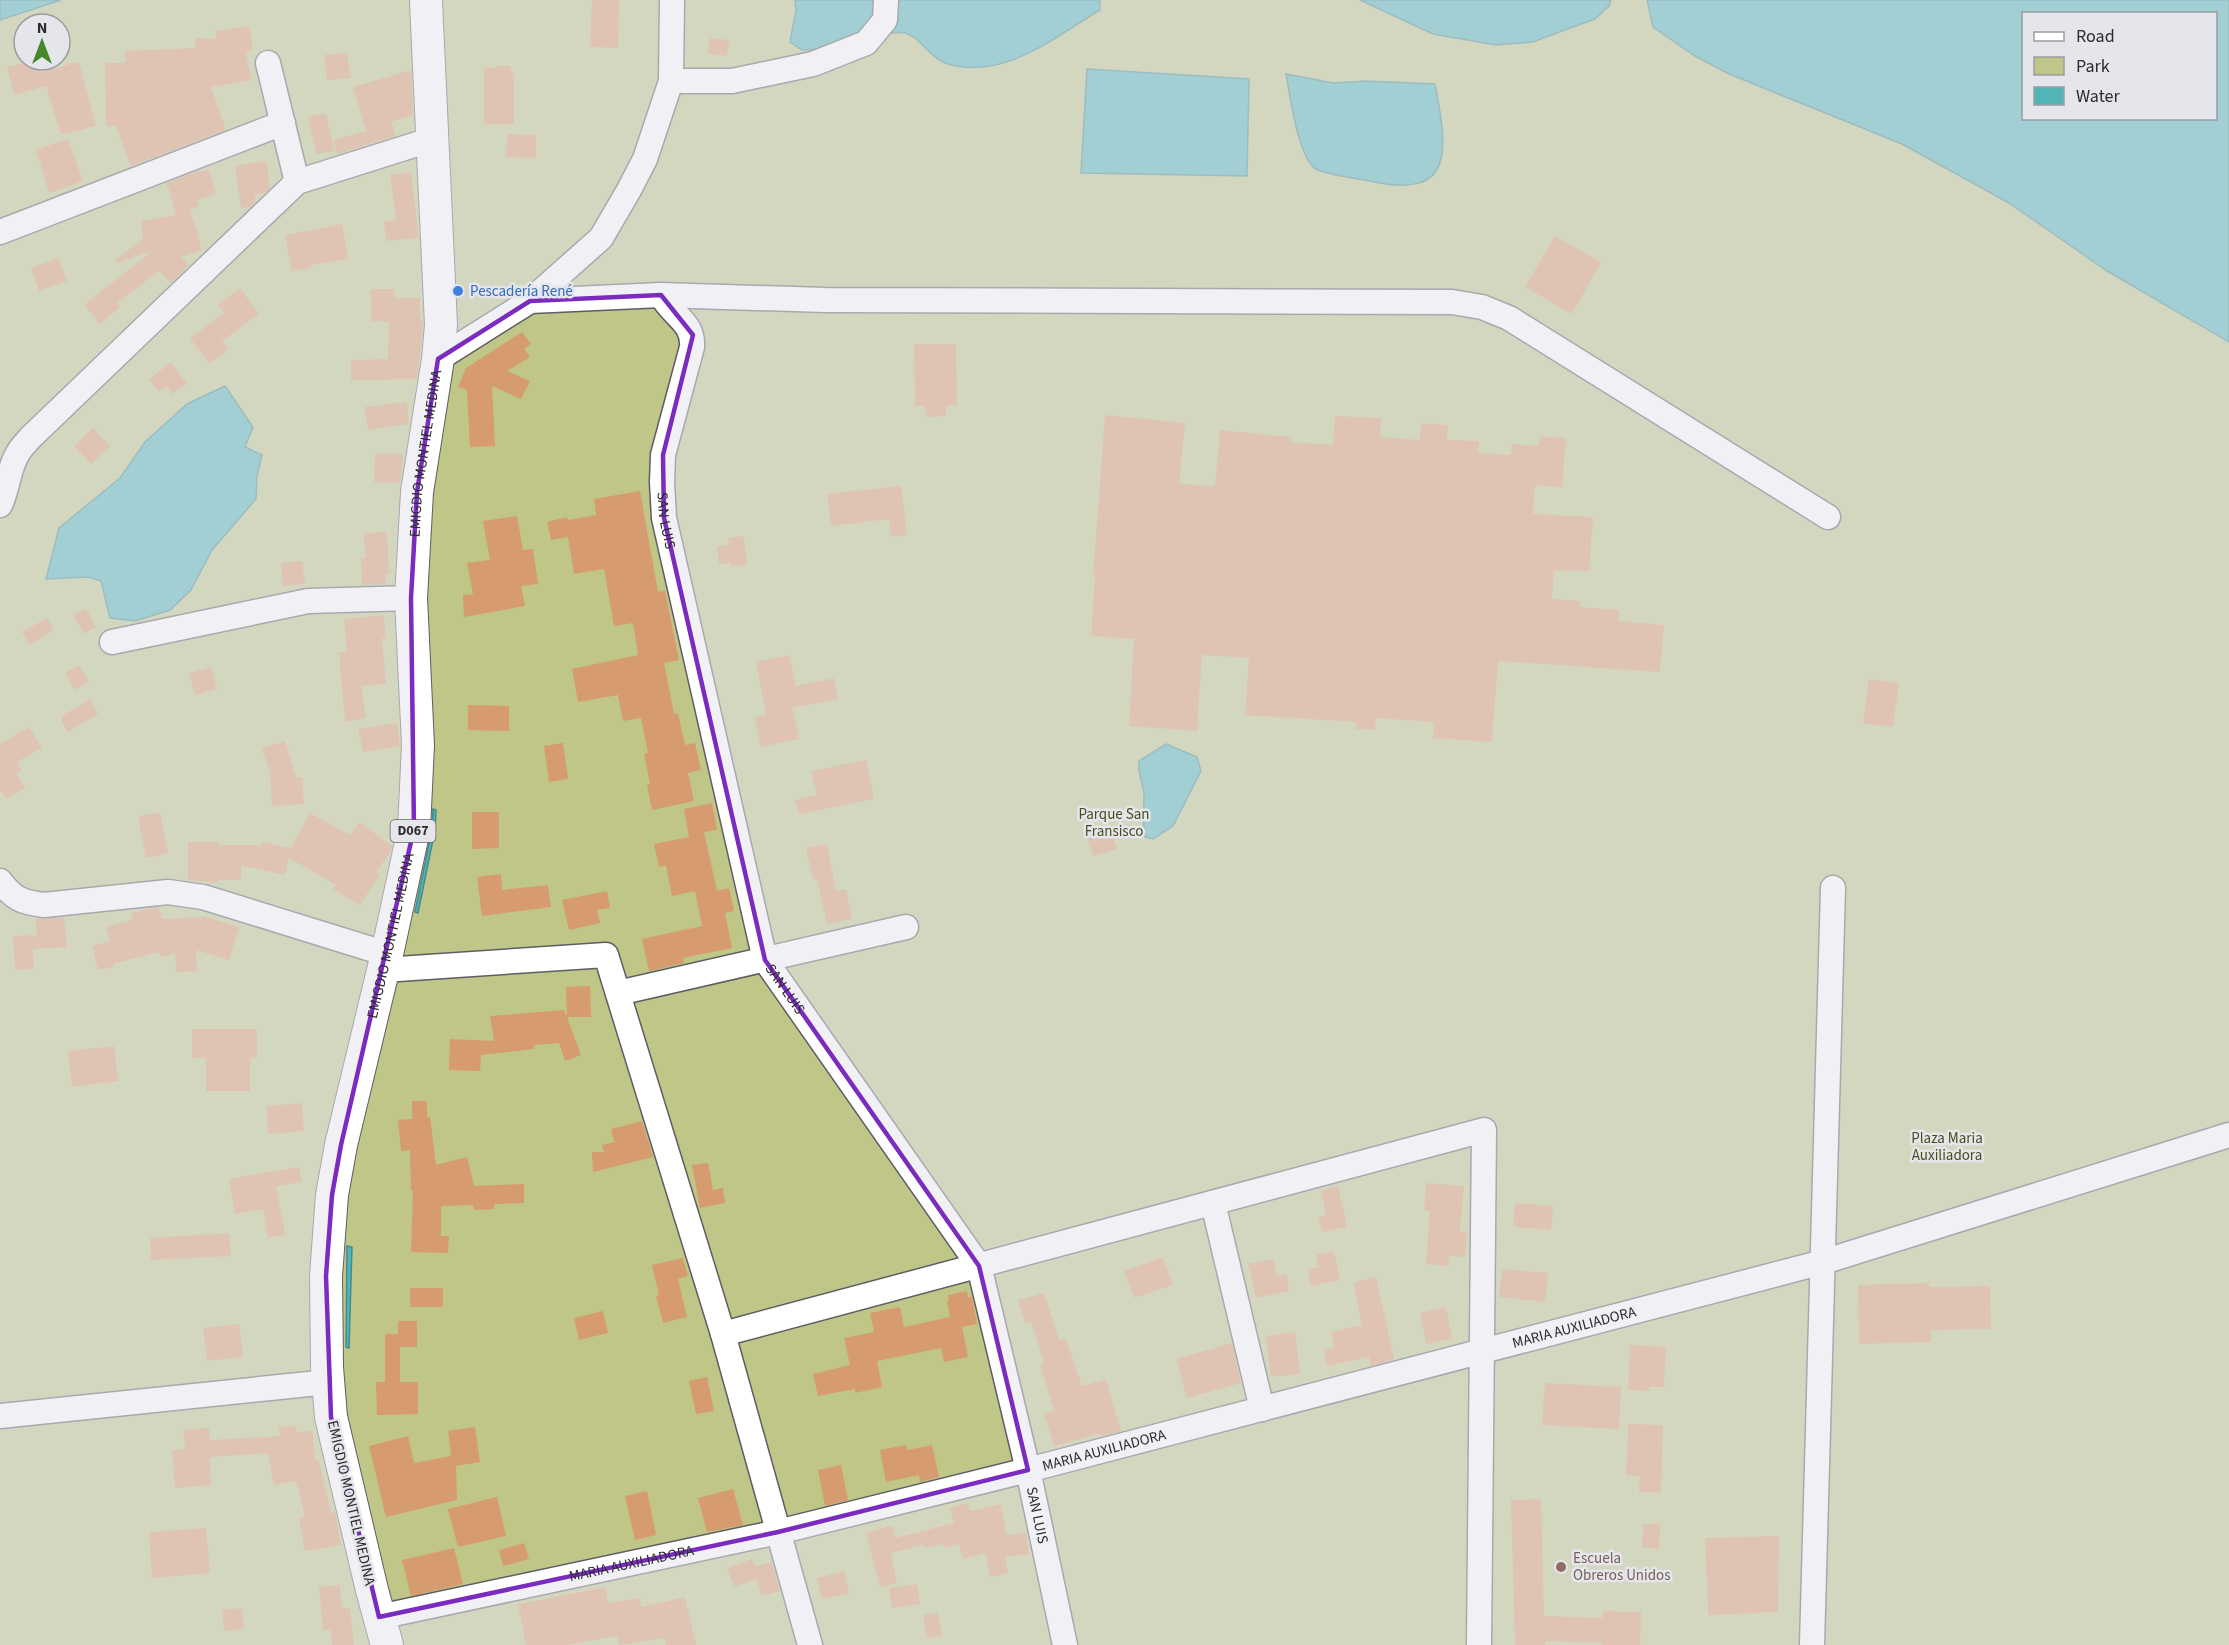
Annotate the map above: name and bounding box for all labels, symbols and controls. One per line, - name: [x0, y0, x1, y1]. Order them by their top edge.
- north arrow: [12, 12, 72, 72]
- legend: [2022, 12, 2217, 120]
- text: N: [37, 17, 47, 39]
- text: Road: [2076, 24, 2115, 49]
- text: Park: [2076, 54, 2110, 79]
- text: Water: [2076, 84, 2120, 109]
- place label: Pescadería René: [470, 281, 573, 302]
- marker: Pescadería René: [451, 284, 465, 298]
- street label: EMIGDIO MONTIEL MEDINA: [404, 367, 447, 538]
- street label: SAN LUIS: [652, 491, 681, 551]
- park label: Parque San Fransisco: [1078, 804, 1150, 842]
- road number: D067: [390, 820, 436, 842]
- street label: EMIGDIO MONTIEL MEDINA: [361, 850, 419, 1021]
- street label: SAN LUIS: [760, 959, 810, 1018]
- park label: Plaza Maria Auxiliadora: [1911, 1128, 1983, 1166]
- street label: MARIA AUXILIADORA: [1510, 1301, 1639, 1353]
- street label: EMIGDIO MONTIEL MEDINA: [322, 1418, 380, 1588]
- street label: MARIA AUXILIADORA: [1040, 1424, 1169, 1476]
- street label: SAN LUIS: [1021, 1485, 1054, 1545]
- street label: MARIA AUXILIADORA: [567, 1540, 697, 1587]
- place label: Escuela Obreros Unidos: [1573, 1548, 1670, 1586]
- marker: Escuela Obreros Unidos: [1554, 1560, 1568, 1574]

